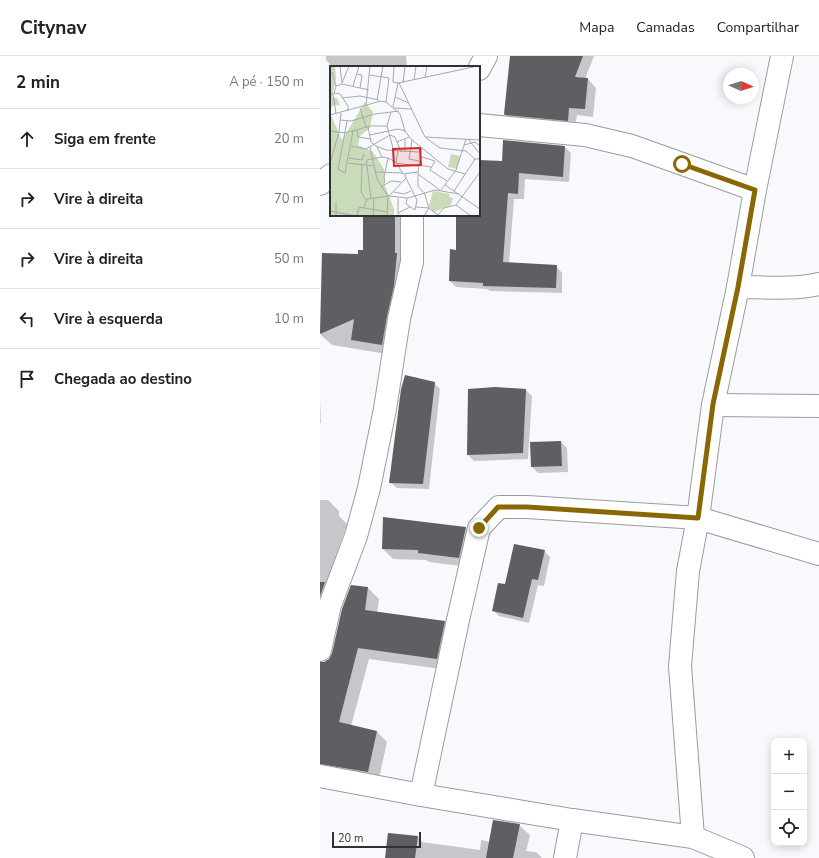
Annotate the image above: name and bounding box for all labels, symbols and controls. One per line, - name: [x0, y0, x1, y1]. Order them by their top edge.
- text: Citynav: [20, 15, 87, 41]
- text: Mapa: [579, 18, 614, 37]
- text: Camadas: [636, 18, 695, 37]
- text: Compartilhar: [717, 18, 799, 37]
- inset map: [330, 66, 480, 216]
- north arrow: [723, 68, 759, 104]
- text: 2 min: [16, 71, 60, 94]
- text: A pé · 150 m: [229, 73, 304, 91]
- icon: ahead: [16, 128, 38, 150]
- text: Siga em frente: [54, 129, 156, 149]
- text: 20 m: [274, 130, 304, 148]
- route start: [673, 155, 691, 173]
- icon: right: [16, 188, 38, 210]
- text: Vire à direita: [54, 189, 143, 209]
- text: 70 m: [274, 190, 304, 208]
- icon: right: [16, 248, 38, 270]
- text: Vire à direita: [54, 249, 143, 269]
- text: 50 m: [274, 250, 304, 268]
- icon: left: [16, 308, 38, 330]
- text: Vire à esquerda: [54, 309, 163, 329]
- text: 10 m: [274, 310, 304, 328]
- icon: arrive: [16, 368, 38, 390]
- text: Chegada ao destino: [54, 369, 192, 389]
- route end: [470, 519, 488, 537]
- map controls: [771, 738, 807, 846]
- button: +: [771, 738, 807, 774]
- button: −: [771, 774, 807, 810]
- button: locate: [771, 810, 807, 846]
- scale bar: [332, 830, 421, 849]
- text: 20 m: [338, 831, 363, 846]

